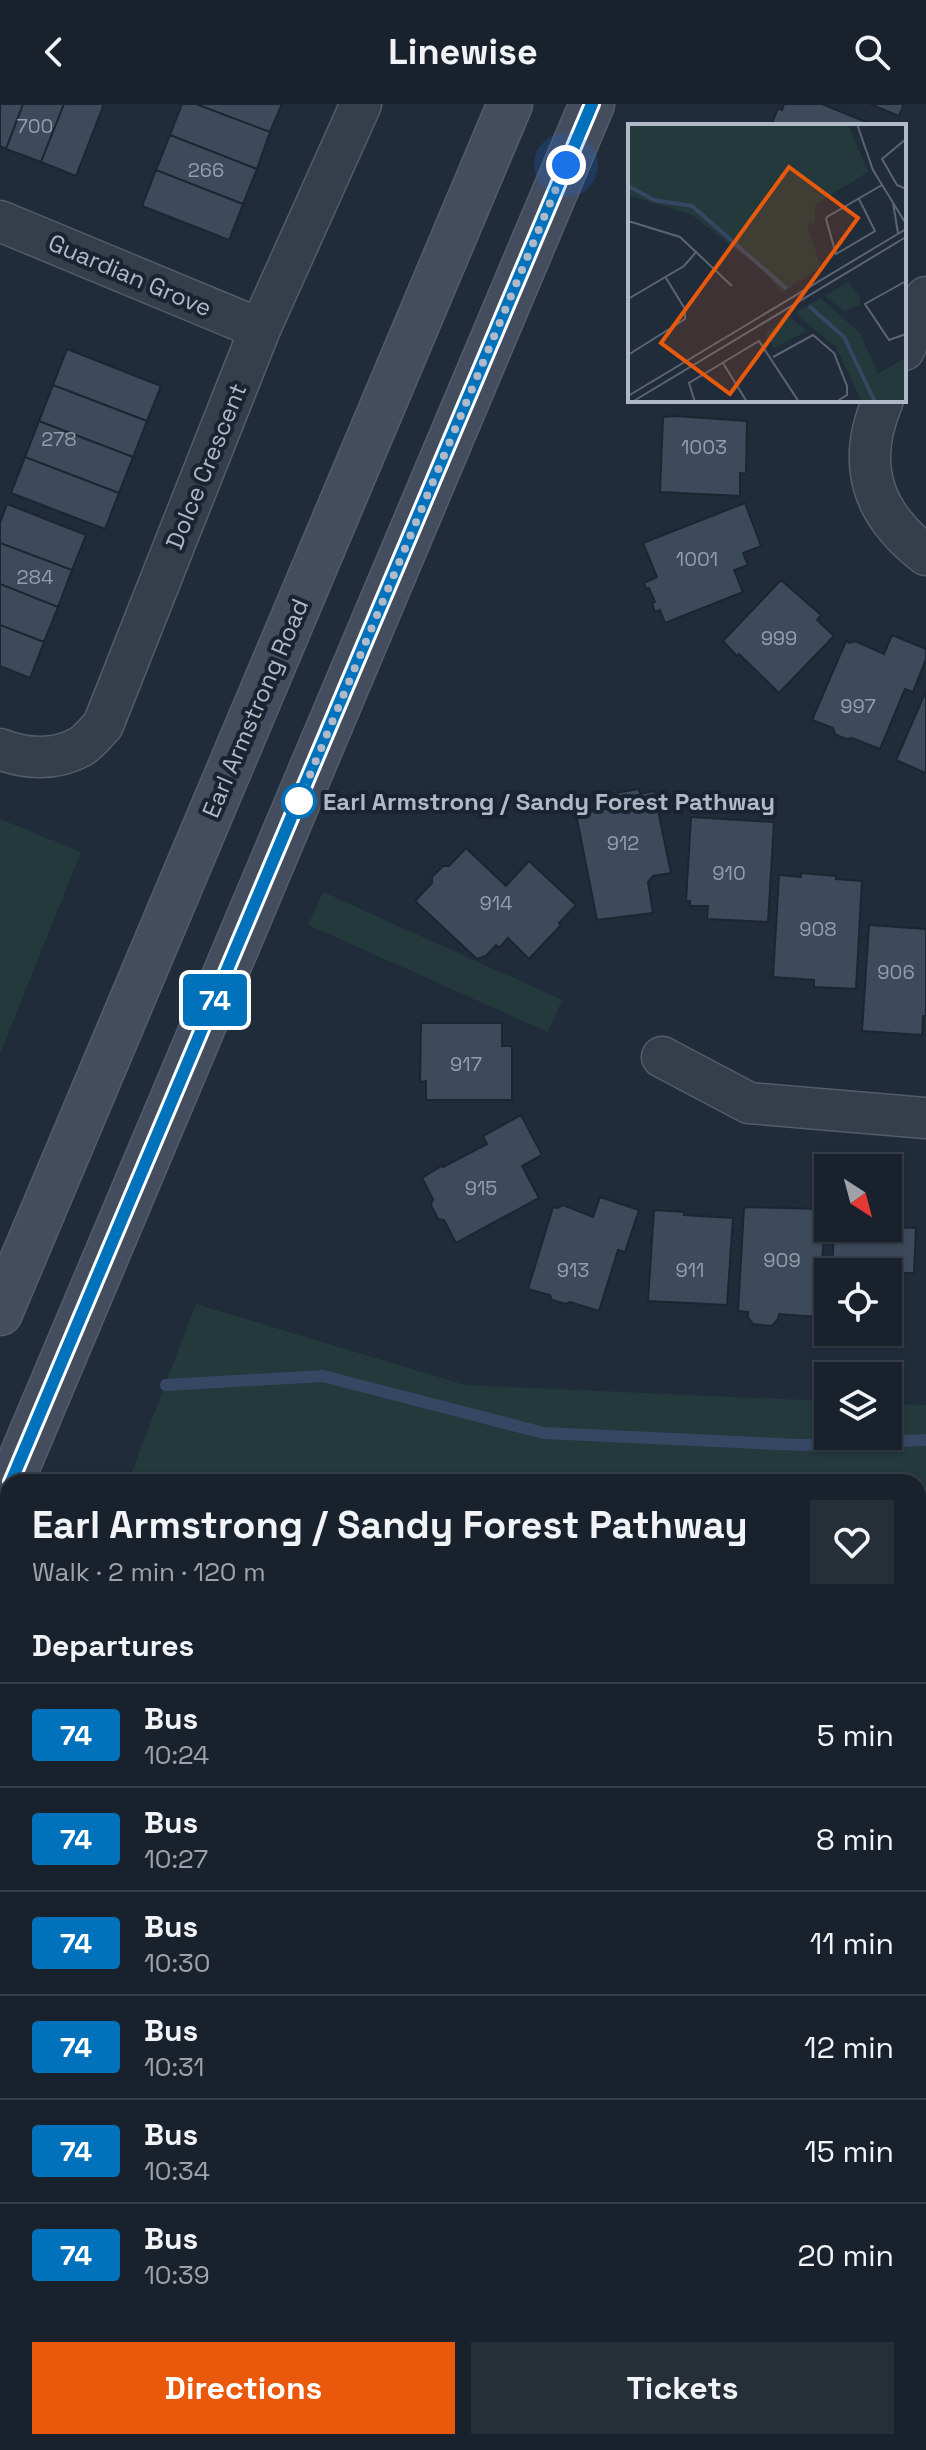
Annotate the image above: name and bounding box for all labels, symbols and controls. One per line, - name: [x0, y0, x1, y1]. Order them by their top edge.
- text: Linewise: [388, 29, 538, 75]
- icon: back: [32, 30, 76, 74]
- icon: search: [850, 30, 894, 74]
- house number: 700: [17, 113, 53, 139]
- inset map: [628, 124, 906, 402]
- your location: [546, 145, 586, 185]
- house number: 266: [188, 157, 224, 183]
- street label: Guardian Grove: [44, 227, 216, 323]
- street label: Dolce Crescent: [159, 379, 253, 553]
- house number: 278: [41, 426, 77, 452]
- house number: 1003: [681, 434, 727, 460]
- house number: 1001: [676, 546, 718, 572]
- house number: 284: [16, 564, 54, 590]
- street label: Earl Armstrong Road: [195, 594, 315, 822]
- house number: 999: [761, 625, 797, 651]
- house number: 997: [840, 693, 876, 719]
- marker: Earl Armstrong / Sandy Forest Pathway: [282, 784, 316, 818]
- place label: Earl Armstrong / Sandy Forest Pathway: [323, 786, 775, 817]
- house number: 912: [607, 830, 639, 856]
- house number: 910: [712, 860, 746, 886]
- house number: 914: [479, 890, 513, 916]
- house number: 908: [799, 916, 837, 942]
- house number: 906: [877, 959, 915, 985]
- line badge: 74: [179, 974, 251, 1026]
- text: 74: [199, 982, 231, 1018]
- house number: 917: [450, 1051, 482, 1077]
- north arrow: [814, 1154, 902, 1242]
- map controls: [814, 1154, 902, 1450]
- house number: 915: [465, 1175, 497, 1201]
- house number: 909: [763, 1247, 801, 1273]
- house number: 913: [557, 1257, 589, 1283]
- house number: 911: [676, 1257, 704, 1283]
- button: locate: [814, 1258, 902, 1346]
- button: layers: [814, 1362, 902, 1450]
- button: heart: [810, 1500, 894, 1584]
- text: Earl Armstrong / Sandy Forest Pathway: [32, 1501, 748, 1549]
- text: Walk · 2 min · 120 m: [32, 1555, 266, 1589]
- text: Departures: [32, 1626, 194, 1665]
- text: Bus: [144, 1699, 198, 1738]
- text: 5 min: [817, 1716, 894, 1755]
- text: 74: [60, 1717, 92, 1753]
- text: 10:24: [144, 1738, 209, 1772]
- text: Bus: [144, 1803, 198, 1842]
- text: 8 min: [816, 1820, 894, 1859]
- text: 74: [60, 1821, 92, 1857]
- text: 10:27: [144, 1842, 208, 1876]
- text: Bus: [144, 1907, 198, 1946]
- text: 11 min: [810, 1924, 894, 1963]
- text: 74: [60, 1925, 92, 1961]
- text: 10:30: [144, 1946, 210, 1980]
- text: Bus: [144, 2011, 198, 2050]
- text: 12 min: [804, 2028, 894, 2067]
- text: 74: [60, 2029, 92, 2065]
- text: 10:31: [144, 2050, 204, 2084]
- text: Bus: [144, 2115, 198, 2154]
- text: 15 min: [804, 2132, 894, 2171]
- text: 74: [60, 2133, 92, 2169]
- text: 10:34: [144, 2154, 210, 2188]
- text: Bus: [144, 2219, 198, 2258]
- text: 20 min: [797, 2236, 894, 2275]
- text: 74: [60, 2237, 92, 2273]
- text: 10:39: [144, 2258, 210, 2292]
- button: Directions: [32, 2342, 455, 2434]
- button: Tickets: [471, 2342, 894, 2434]

